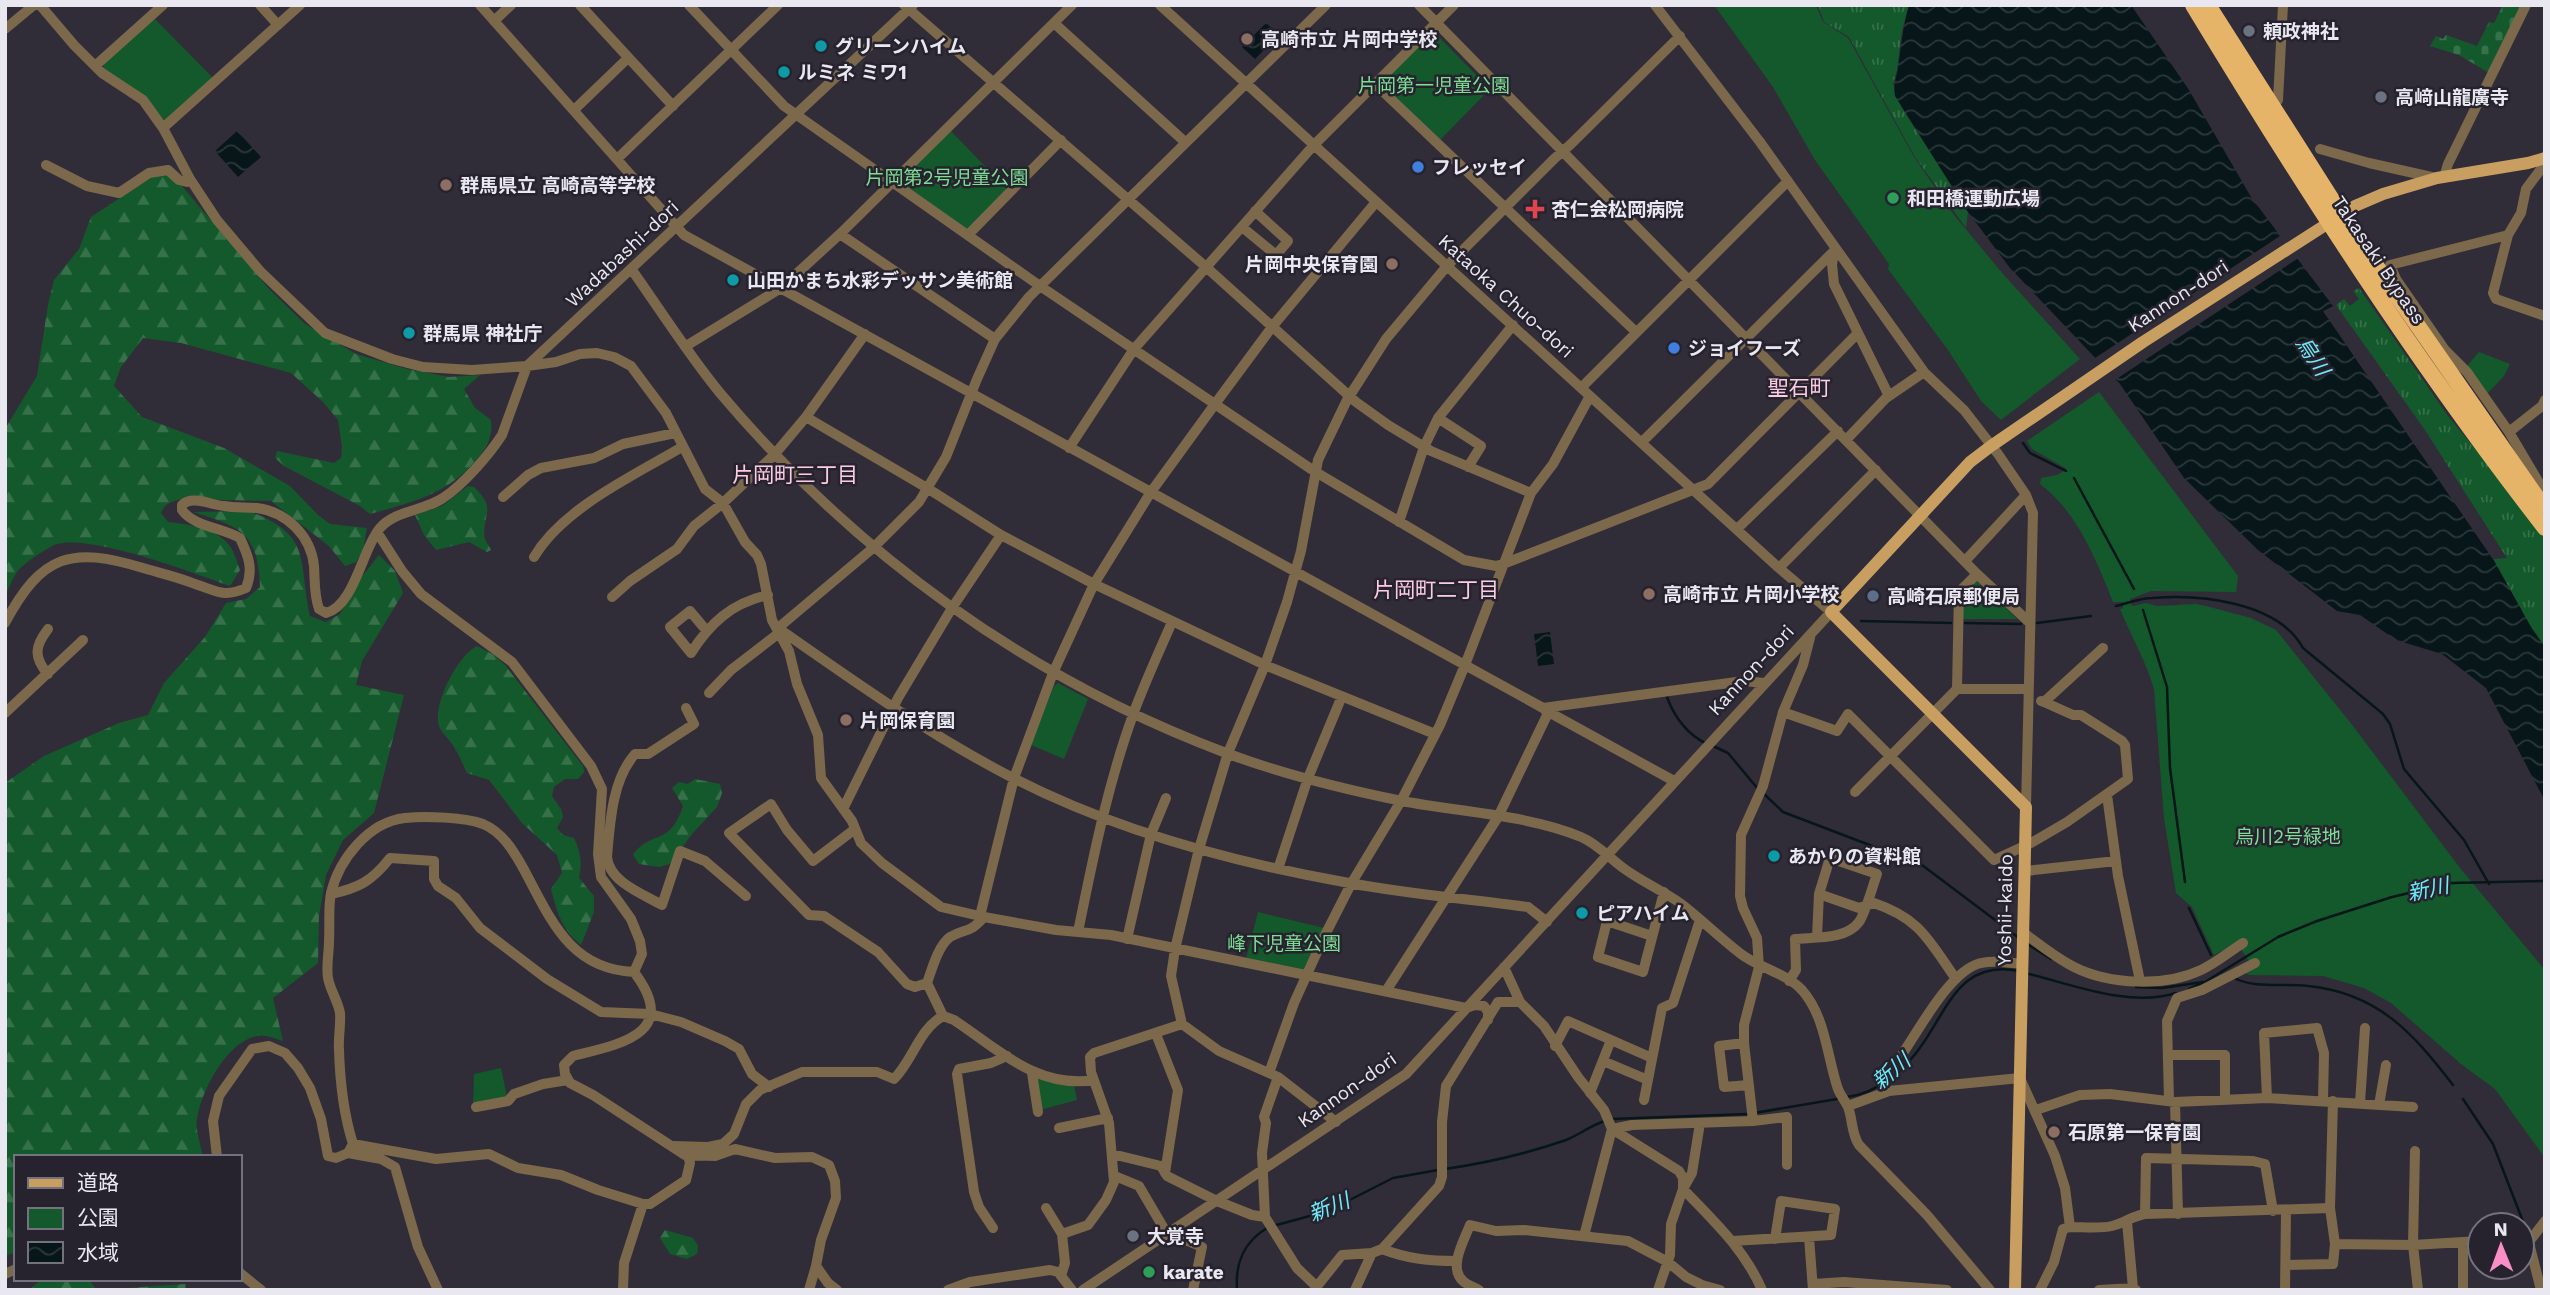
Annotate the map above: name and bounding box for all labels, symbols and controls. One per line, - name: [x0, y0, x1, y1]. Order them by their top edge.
- place label: 頼政神社: [2263, 20, 2339, 43]
- marker: 頼政神社: [2241, 23, 2257, 39]
- place label: 高崎市立 片岡中学校: [1261, 28, 1437, 51]
- marker: 高崎市立 片岡中学校: [1239, 31, 1255, 47]
- place label: グリーンハイム: [835, 35, 966, 58]
- marker: グリーンハイム: [813, 38, 829, 54]
- place label: ルミネ ミワ1: [798, 61, 907, 84]
- marker: ルミネ ミワ1: [776, 64, 792, 80]
- park label: 片岡第一児童公園: [1358, 74, 1510, 97]
- place label: 高﨑山龍廣寺: [2395, 86, 2509, 109]
- marker: 高﨑山龍廣寺: [2373, 89, 2389, 105]
- place label: フレッセイ: [1432, 156, 1527, 179]
- marker: フレッセイ: [1410, 159, 1426, 175]
- park label: 片岡第2号児童公園: [865, 166, 1029, 189]
- place label: 群馬県立 高崎高等学校: [460, 174, 655, 197]
- marker: 群馬県立 高崎高等学校: [438, 177, 454, 193]
- place label: 和田橋運動広場: [1907, 187, 2040, 210]
- marker: 和田橋運動広場: [1885, 190, 1901, 206]
- street label: Takasaki Bypass: [2328, 192, 2430, 328]
- street label: Wadabashi-dori: [561, 196, 683, 312]
- place label: 杏仁会松岡病院: [1551, 198, 1684, 221]
- marker: 杏仁会松岡病院: [1525, 199, 1545, 219]
- street label: Kataoka Chuo-dori: [1434, 229, 1578, 363]
- place label: 片岡中央保育園: [1245, 253, 1378, 276]
- street label: Kannon-dori: [2123, 255, 2233, 337]
- marker: 片岡中央保育園: [1384, 256, 1400, 272]
- place label: 山田かまち水彩デッサン美術館: [747, 269, 1013, 292]
- marker: 山田かまち水彩デッサン美術館: [725, 272, 741, 288]
- place label: 群馬県 神社庁: [423, 322, 542, 345]
- marker: 群馬県 神社庁: [401, 325, 417, 341]
- water label: 烏川: [2291, 332, 2336, 382]
- place label: ジョイフーズ: [1688, 337, 1801, 360]
- marker: ジョイフーズ: [1666, 340, 1682, 356]
- district label: 聖石町: [1768, 375, 1831, 400]
- district label: 片岡町三丁目: [732, 462, 858, 487]
- district label: 片岡町二丁目: [1373, 577, 1499, 602]
- place label: 高崎市立 片岡小学校: [1663, 583, 1839, 606]
- place label: 高崎石原郵便局: [1887, 585, 2020, 608]
- marker: 高崎市立 片岡小学校: [1641, 586, 1657, 602]
- marker: 高崎石原郵便局: [1865, 588, 1881, 604]
- street label: Kannon-dori: [1703, 620, 1799, 720]
- place label: 片岡保育園: [860, 709, 955, 732]
- marker: 片岡保育園: [838, 712, 854, 728]
- park label: 烏川2号緑地: [2235, 825, 2341, 848]
- place label: あかりの資料館: [1788, 845, 1921, 868]
- marker: あかりの資料館: [1766, 848, 1782, 864]
- street label: Yoshii-kaido: [1993, 854, 2017, 966]
- water label: 新川: [2405, 872, 2453, 906]
- place label: ピアハイム: [1596, 902, 1689, 925]
- marker: ピアハイム: [1574, 905, 1590, 921]
- park label: 峰下児童公園: [1227, 932, 1341, 955]
- street label: Kannon-dori: [1293, 1047, 1401, 1133]
- water label: 新川: [1867, 1047, 1917, 1094]
- place label: 石原第一保育園: [2068, 1121, 2201, 1144]
- marker: 石原第一保育園: [2046, 1124, 2062, 1140]
- legend: [14, 1155, 242, 1281]
- text: 道路: [77, 1170, 119, 1195]
- water label: 新川: [1305, 1187, 1355, 1226]
- text: 公園: [77, 1205, 119, 1230]
- north arrow: [2466, 1211, 2536, 1281]
- text: N: [2493, 1218, 2508, 1241]
- place label: 大覚寺: [1147, 1225, 1204, 1248]
- marker: 大覚寺: [1125, 1228, 1141, 1244]
- text: 水域: [77, 1240, 119, 1265]
- place label: karate: [1163, 1261, 1224, 1284]
- marker: karate: [1141, 1264, 1157, 1280]

